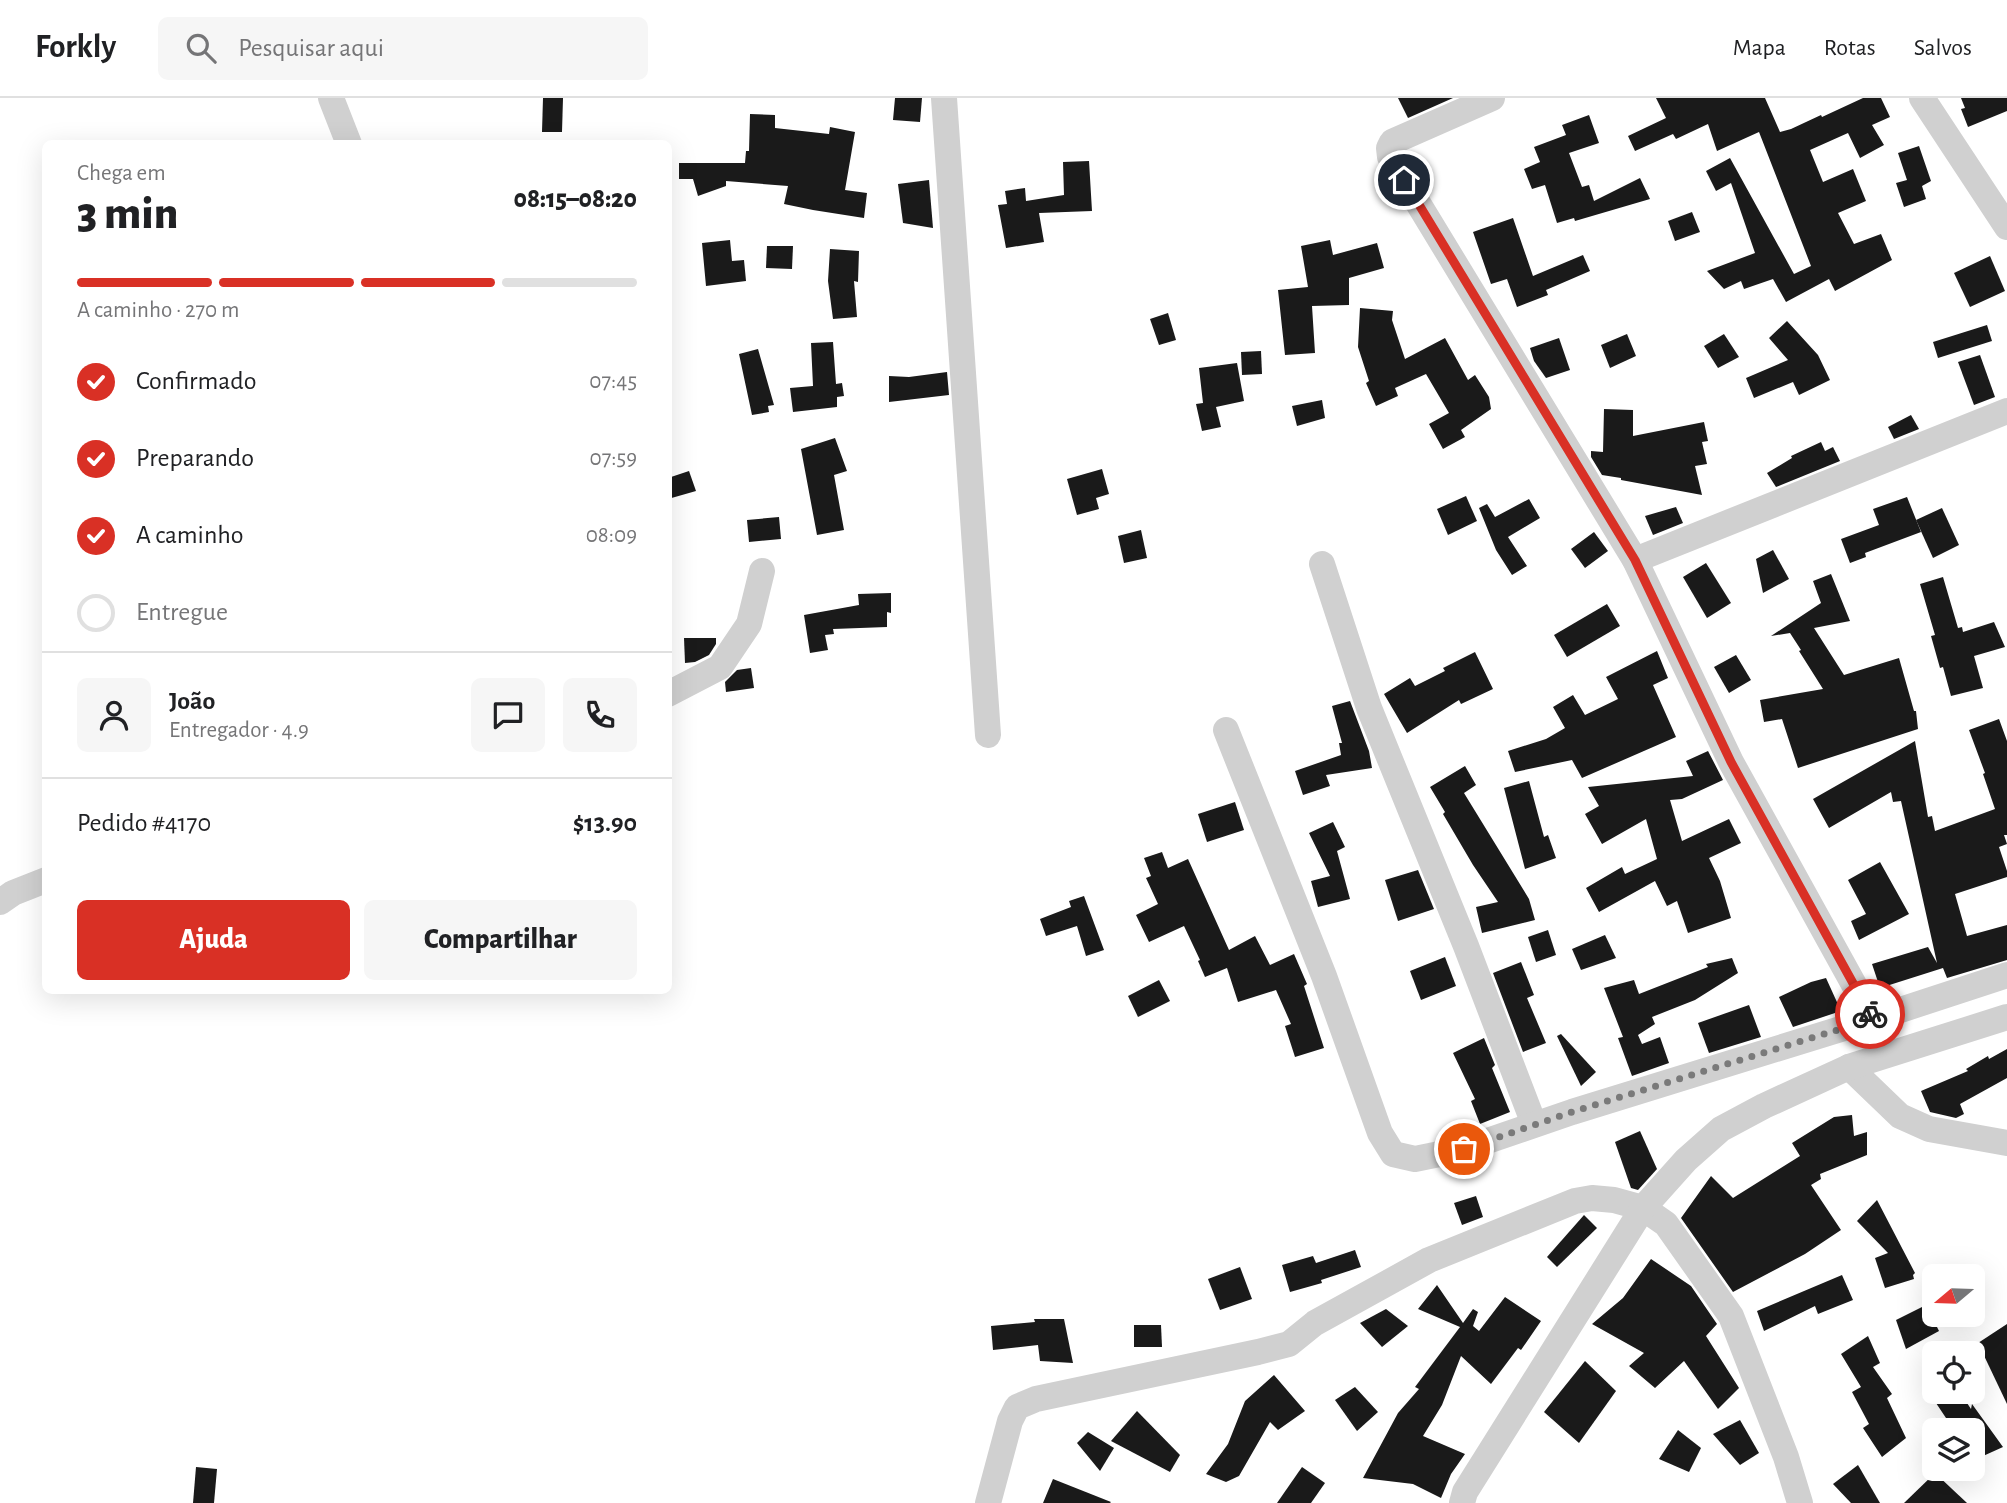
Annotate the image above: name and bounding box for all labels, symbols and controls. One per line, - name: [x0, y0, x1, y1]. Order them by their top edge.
- search box: [158, 17, 648, 80]
- icon: search: [182, 29, 220, 67]
- text: Forkly: [35, 31, 116, 64]
- text: Pesquisar aqui: [238, 35, 384, 61]
- text: Mapa: [1733, 36, 1786, 60]
- text: Rotas: [1824, 36, 1876, 60]
- text: Salvos: [1914, 36, 1972, 60]
- pin: [1374, 150, 1434, 210]
- icon: home: [1385, 161, 1423, 199]
- text: Chega em: [77, 162, 166, 185]
- text: 08:15–08:20: [513, 186, 637, 212]
- text: 3 min: [77, 191, 178, 237]
- text: A caminho · 270 m: [77, 299, 239, 322]
- icon: check: [77, 363, 115, 401]
- text: Confirmado: [136, 368, 257, 394]
- text: 07:45: [589, 370, 637, 393]
- icon: check: [77, 440, 115, 478]
- text: Preparando: [136, 445, 254, 471]
- text: 07:59: [590, 447, 637, 470]
- icon: check: [77, 517, 115, 555]
- text: A caminho: [136, 522, 244, 548]
- text: 08:09: [586, 524, 637, 547]
- text: Entregue: [136, 599, 228, 625]
- button: person: [77, 678, 151, 752]
- button: chat: [471, 678, 545, 752]
- button: phone: [563, 678, 637, 752]
- text: João: [169, 688, 215, 714]
- text: Entregador · 4.9: [169, 719, 309, 742]
- text: Pedido #4170: [77, 810, 211, 836]
- text: $13.90: [573, 810, 637, 836]
- button: Ajuda: [77, 900, 350, 980]
- button: Compartilhar: [364, 900, 637, 980]
- courier: [1835, 979, 1905, 1049]
- icon: bike: [1851, 995, 1889, 1033]
- pin: [1434, 1119, 1494, 1179]
- icon: bag: [1445, 1130, 1483, 1168]
- north arrow: [1922, 1264, 1984, 1326]
- map controls: [1922, 1264, 1985, 1481]
- button: locate: [1922, 1341, 1985, 1404]
- button: layers: [1922, 1418, 1985, 1481]

